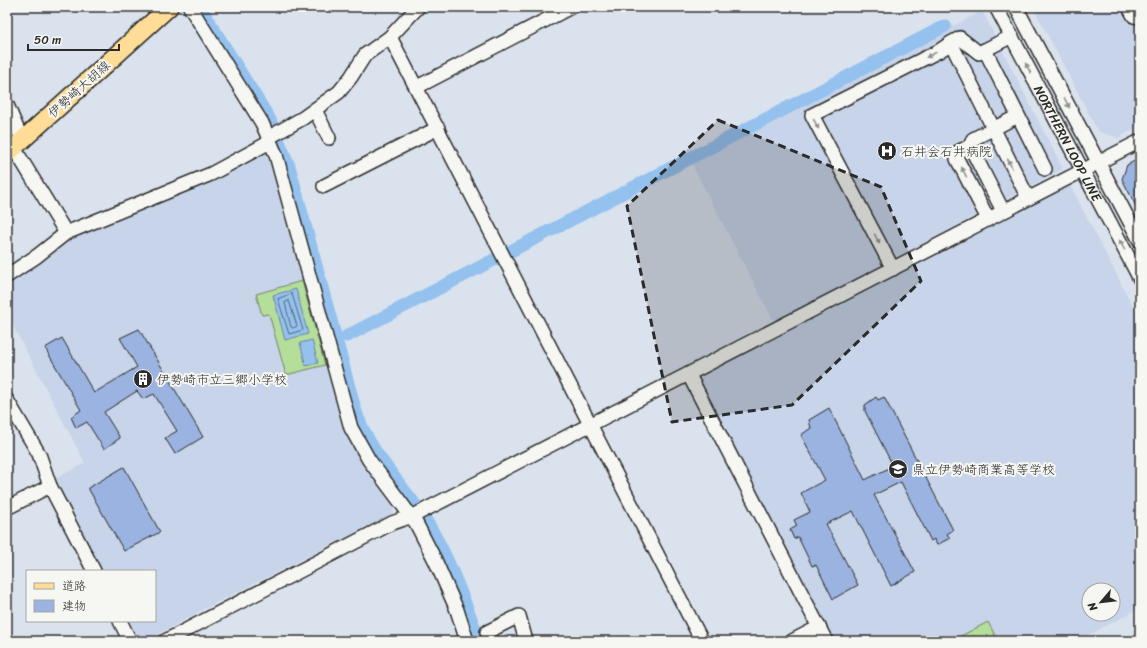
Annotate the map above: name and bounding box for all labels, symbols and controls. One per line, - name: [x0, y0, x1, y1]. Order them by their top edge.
- scale bar: [28, 26, 119, 52]
- text: 50 m: [34, 29, 61, 51]
- one-way arrow: [925, 52, 937, 58]
- street label: 伊勢崎大胡線: [42, 54, 116, 124]
- one-way arrow: [1025, 62, 1032, 74]
- street label: NORTHERN LOOP LINE: [1028, 81, 1109, 206]
- one-way arrow: [1064, 97, 1071, 109]
- one-way arrow: [813, 118, 820, 130]
- hospital icon: 石井会石井病院: [876, 140, 898, 162]
- place label: 石井会石井病院: [901, 140, 992, 163]
- one-way arrow: [1007, 158, 1013, 169]
- one-way arrow: [960, 166, 967, 178]
- one-way arrow: [873, 233, 880, 245]
- one-way arrow: [1118, 239, 1125, 251]
- building icon: 伊勢崎市立三郷小学校: [132, 368, 154, 390]
- place label: 伊勢崎市立三郷小学校: [157, 368, 287, 391]
- school or university icon: 県立伊勢崎商業高等学校: [887, 458, 909, 480]
- place label: 県立伊勢崎商業高等学校: [912, 458, 1055, 481]
- legend: [26, 570, 156, 622]
- text: 道路: [62, 575, 86, 597]
- north arrow: [1081, 582, 1121, 622]
- text: 建物: [62, 595, 86, 617]
- text: N: [1082, 598, 1103, 615]

